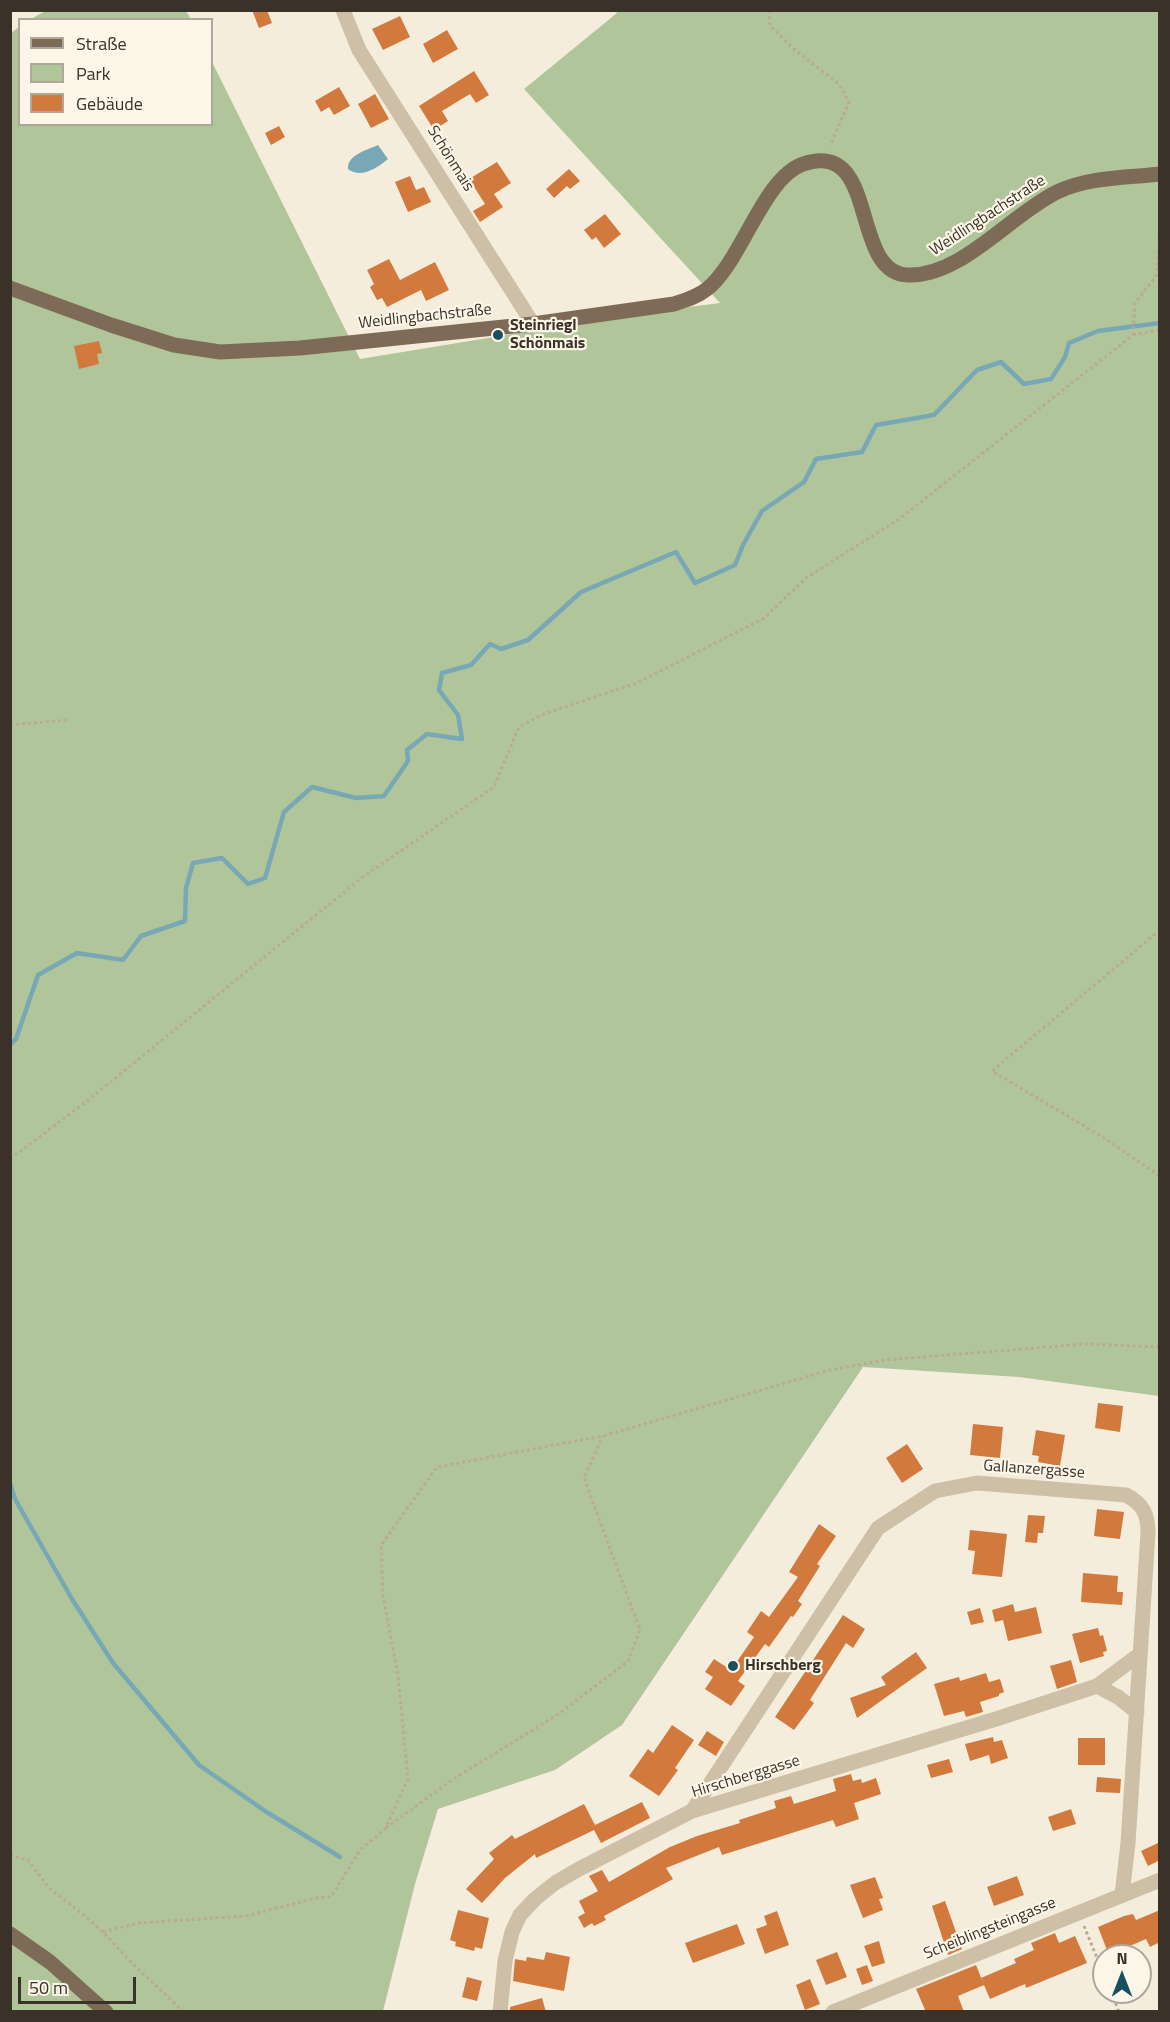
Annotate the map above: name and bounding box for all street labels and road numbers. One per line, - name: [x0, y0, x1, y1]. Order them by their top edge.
- street label: Schönmais: [422, 123, 478, 195]
- street label: Weidlingbachstraße: [927, 172, 1049, 260]
- street label: Weidlingbachstraße: [357, 300, 493, 334]
- street label: Gallanzergasse: [983, 1457, 1085, 1483]
- street label: Hirschberggasse: [690, 1751, 802, 1803]
- street label: Scheiblingsteingasse: [921, 1894, 1059, 1964]

